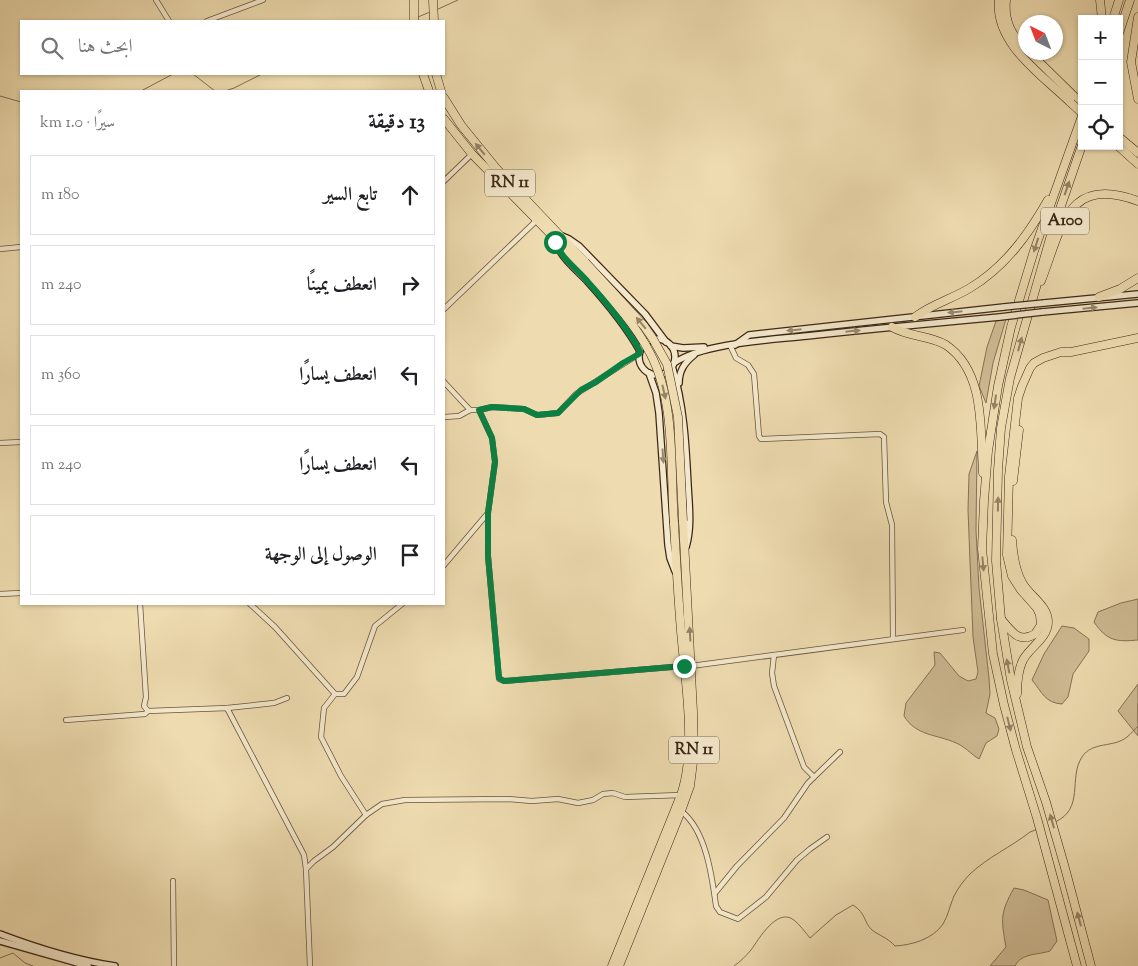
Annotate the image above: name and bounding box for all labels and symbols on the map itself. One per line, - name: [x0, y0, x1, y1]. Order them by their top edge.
- north arrow: [1018, 15, 1063, 60]
- one-way arrow: [475, 143, 486, 156]
- road number: RN 11: [485, 170, 535, 197]
- one-way arrow: [1064, 181, 1071, 196]
- road number: A100: [1041, 208, 1089, 235]
- route start: [544, 231, 567, 254]
- one-way arrow: [1032, 237, 1039, 252]
- one-way arrow: [1082, 303, 1098, 311]
- one-way arrow: [947, 308, 963, 316]
- one-way arrow: [636, 317, 647, 330]
- one-way arrow: [786, 326, 802, 334]
- one-way arrow: [845, 327, 861, 335]
- one-way arrow: [1016, 336, 1024, 351]
- one-way arrow: [660, 385, 668, 400]
- one-way arrow: [991, 394, 999, 410]
- one-way arrow: [659, 448, 667, 464]
- one-way arrow: [994, 496, 1002, 512]
- one-way arrow: [980, 556, 988, 572]
- one-way arrow: [685, 625, 693, 641]
- route end: [673, 655, 696, 678]
- one-way arrow: [1004, 657, 1012, 673]
- one-way arrow: [1005, 716, 1013, 731]
- road number: RN 11: [669, 736, 719, 764]
- one-way arrow: [1047, 814, 1055, 829]
- one-way arrow: [1075, 911, 1083, 926]

